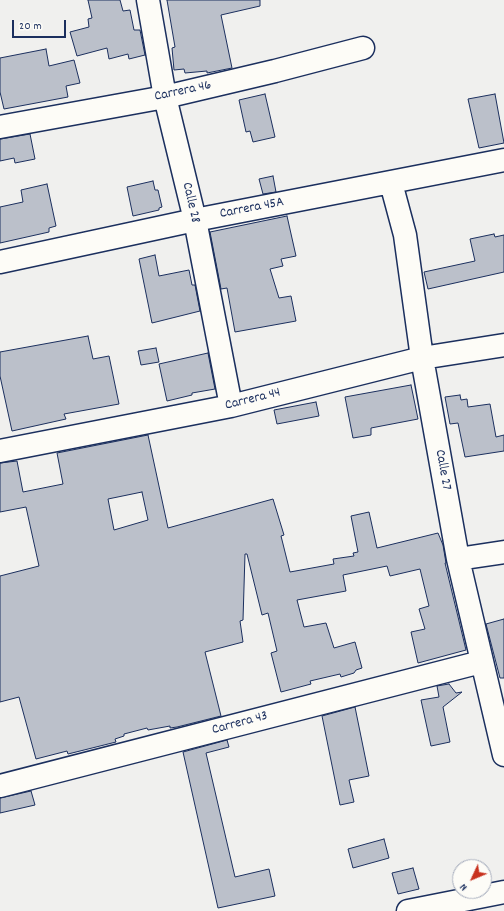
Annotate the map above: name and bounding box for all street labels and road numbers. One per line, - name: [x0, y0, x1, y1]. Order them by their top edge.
- street label: Carrera 46: [153, 78, 213, 106]
- street label: Calle 28: [177, 181, 203, 225]
- street label: Carrera 45A: [219, 195, 285, 223]
- street label: Carrera 44: [224, 385, 282, 415]
- street label: Calle 27: [430, 448, 454, 492]
- street label: Carrera 43: [210, 709, 270, 739]

